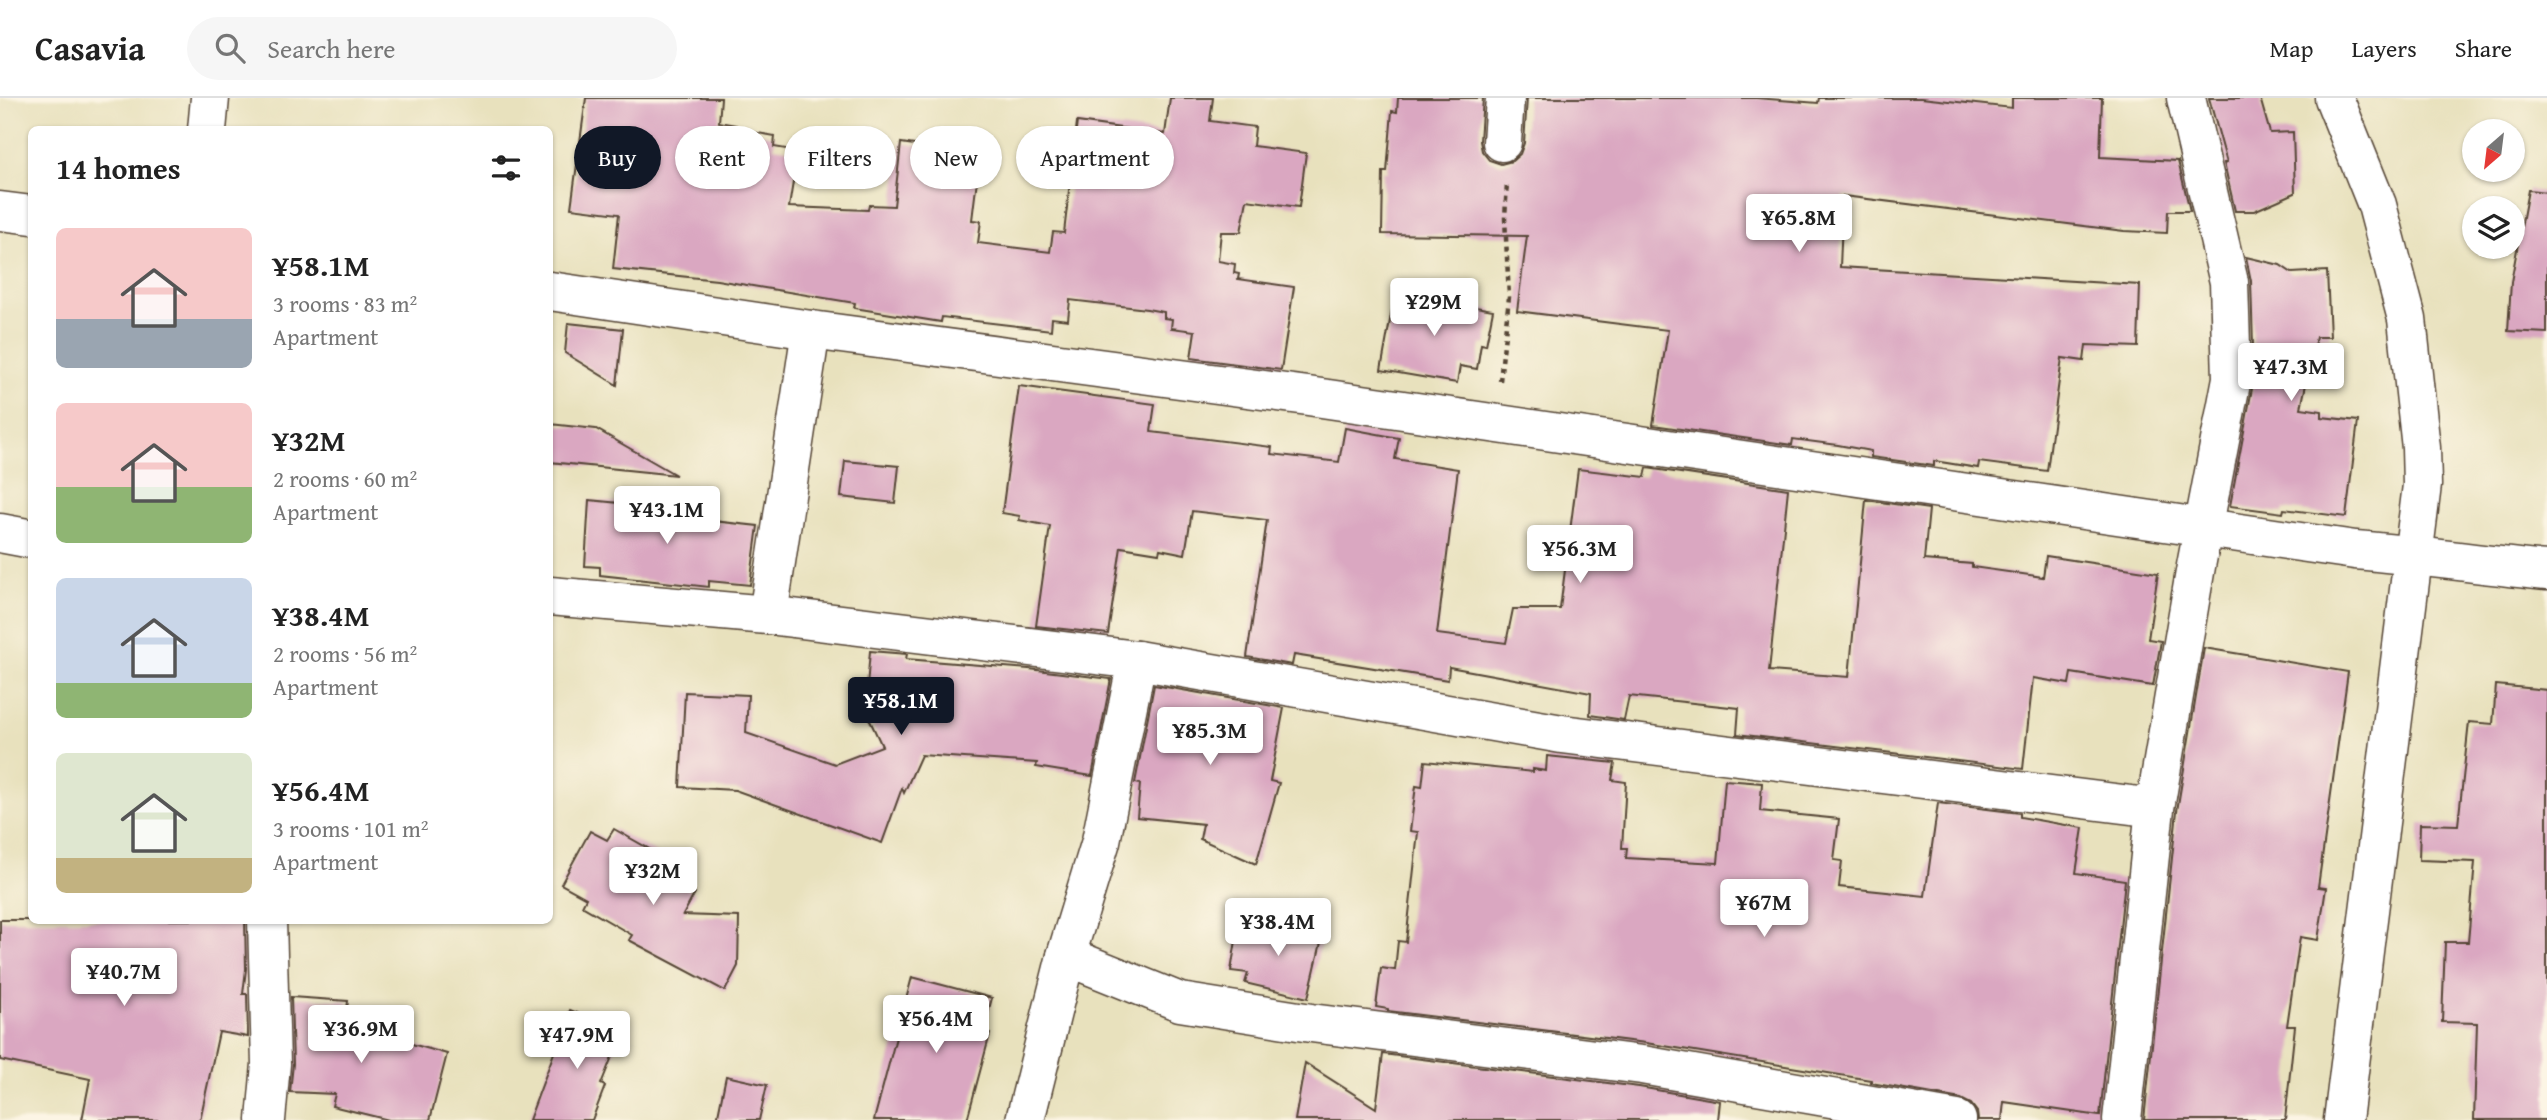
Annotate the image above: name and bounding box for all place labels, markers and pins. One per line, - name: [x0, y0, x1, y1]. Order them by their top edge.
- pin: ¥65.8M: [1742, 194, 1856, 254]
- pin: ¥29M: [1393, 278, 1475, 338]
- pin: ¥47.3M: [2234, 344, 2348, 403]
- pin: ¥43.1M: [610, 486, 724, 546]
- pin: ¥56.3M: [1523, 526, 1637, 585]
- pin: ¥58.1M: [844, 678, 958, 737]
- pin: ¥85.3M: [1153, 708, 1267, 767]
- pin: ¥32M: [612, 848, 694, 907]
- pin: ¥67M: [1723, 880, 1805, 939]
- pin: ¥38.4M: [1221, 898, 1335, 958]
- pin: ¥40.7M: [67, 948, 181, 1008]
- pin: ¥56.4M: [879, 996, 993, 1055]
- pin: ¥36.9M: [304, 1006, 418, 1065]
- pin: ¥47.9M: [520, 1012, 634, 1071]

